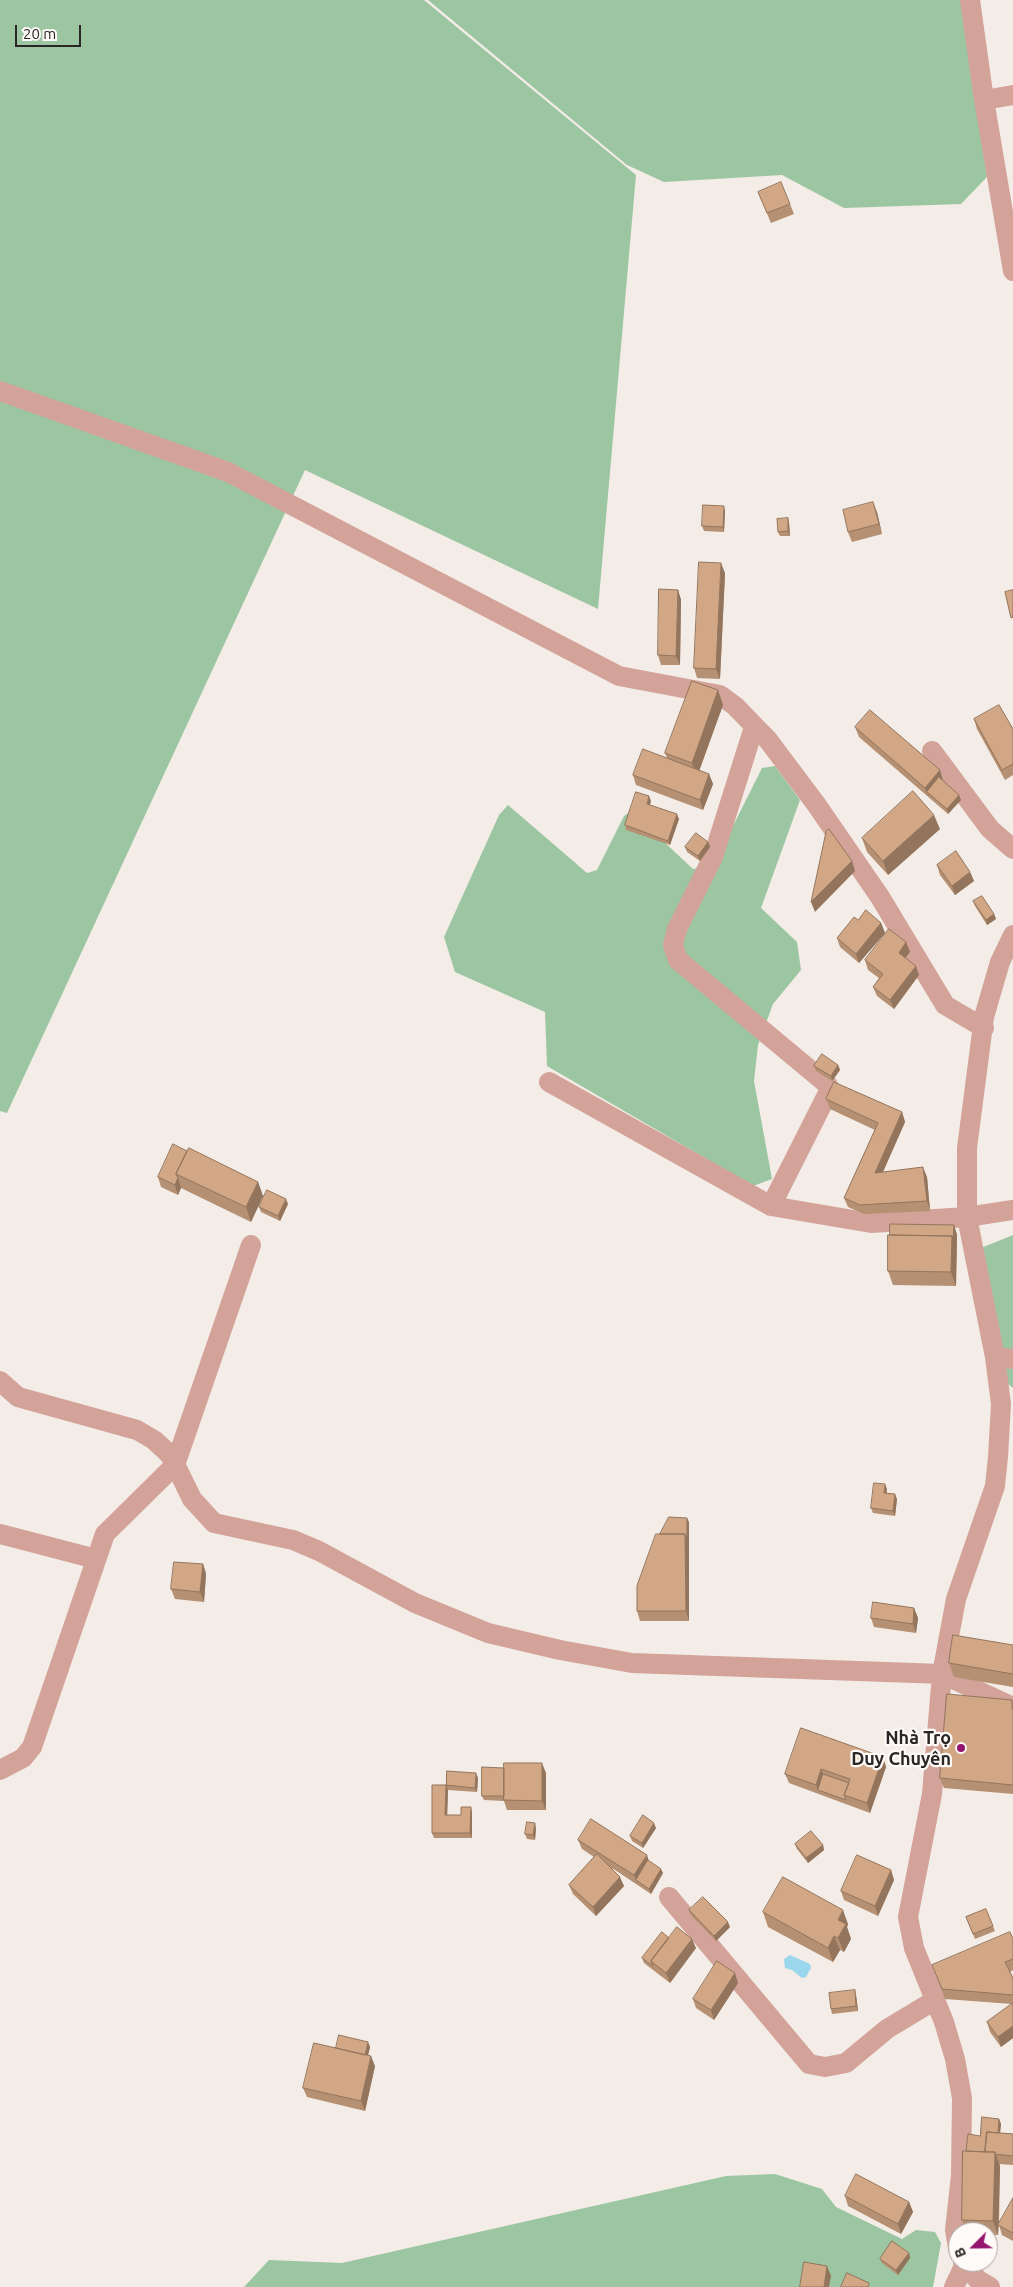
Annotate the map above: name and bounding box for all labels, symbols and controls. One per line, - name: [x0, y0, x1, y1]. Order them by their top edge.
- scale bar: [18, 15, 84, 47]
- text: 20 m: [23, 25, 56, 42]
- place label: Nhà Trọ Duy Chuyên: [851, 1727, 951, 1770]
- marker: Nhà Trọ Duy Chuyên: [955, 1742, 967, 1754]
- north arrow: [948, 2222, 998, 2272]
- text: B: [951, 2245, 969, 2260]

